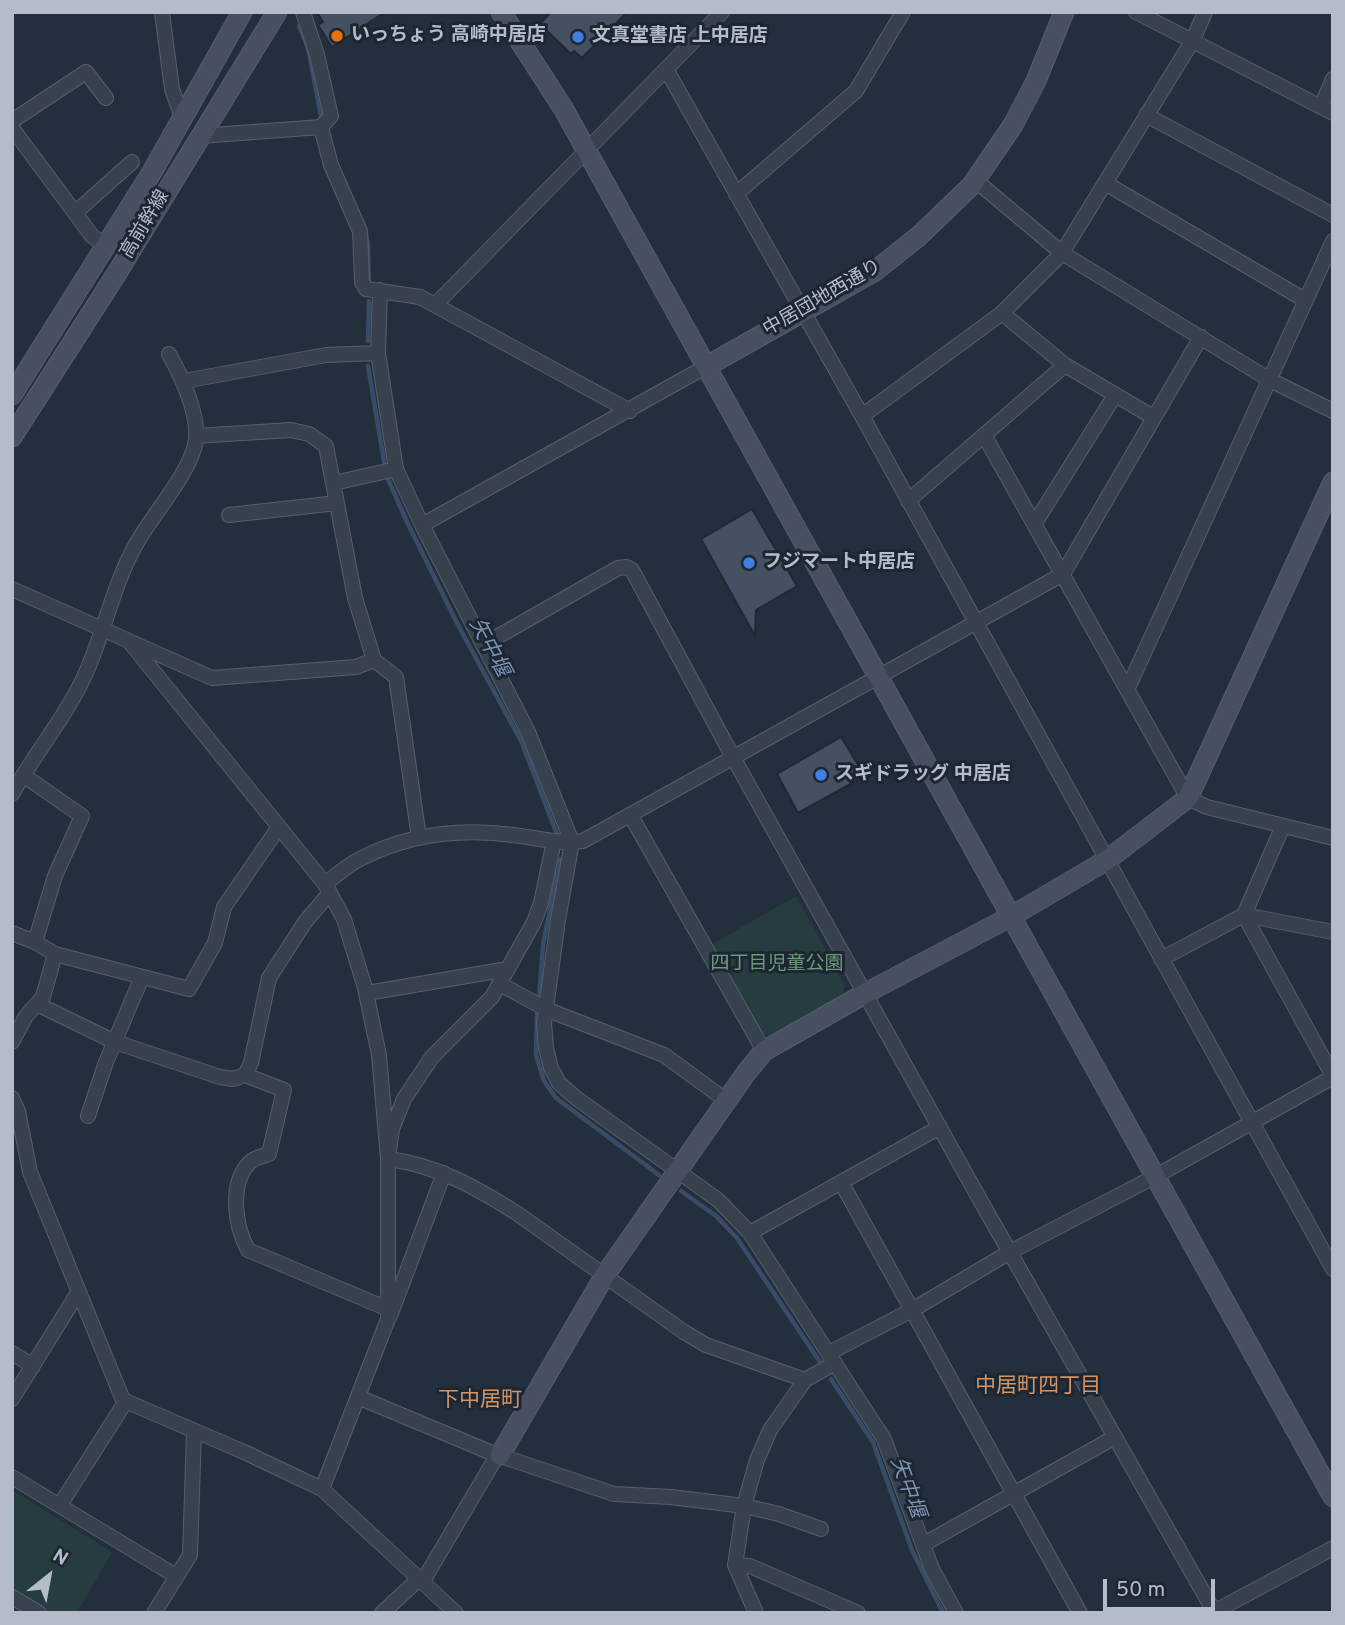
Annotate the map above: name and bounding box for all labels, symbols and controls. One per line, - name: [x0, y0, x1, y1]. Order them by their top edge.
- place label: いっちょう 高崎中居店: [351, 25, 546, 47]
- place label: 文真堂書店 上中居店: [592, 26, 768, 48]
- marker: いっちょう 高崎中居店: [329, 28, 345, 44]
- marker: 文真堂書店 上中居店: [570, 29, 586, 45]
- street label: 高前幹線: [117, 187, 175, 263]
- street label: 中居団地西通り: [760, 256, 886, 342]
- place label: フジマート中居店: [763, 552, 915, 574]
- marker: フジマート中居店: [741, 555, 757, 571]
- water label: 矢中堰: [462, 614, 514, 682]
- place label: スギドラッグ 中居店: [835, 764, 1011, 786]
- marker: スギドラッグ 中居店: [813, 767, 829, 783]
- park label: 四丁目児童公園: [711, 954, 843, 976]
- district label: 中居町四丁目: [975, 1375, 1101, 1401]
- district label: 下中居町: [438, 1389, 522, 1415]
- water label: 矢中堰: [883, 1454, 929, 1522]
- north arrow: [14, 1541, 84, 1611]
- text: N: [48, 1544, 72, 1572]
- scale bar: [1107, 1566, 1219, 1610]
- text: 50 m: [1116, 1577, 1165, 1604]

